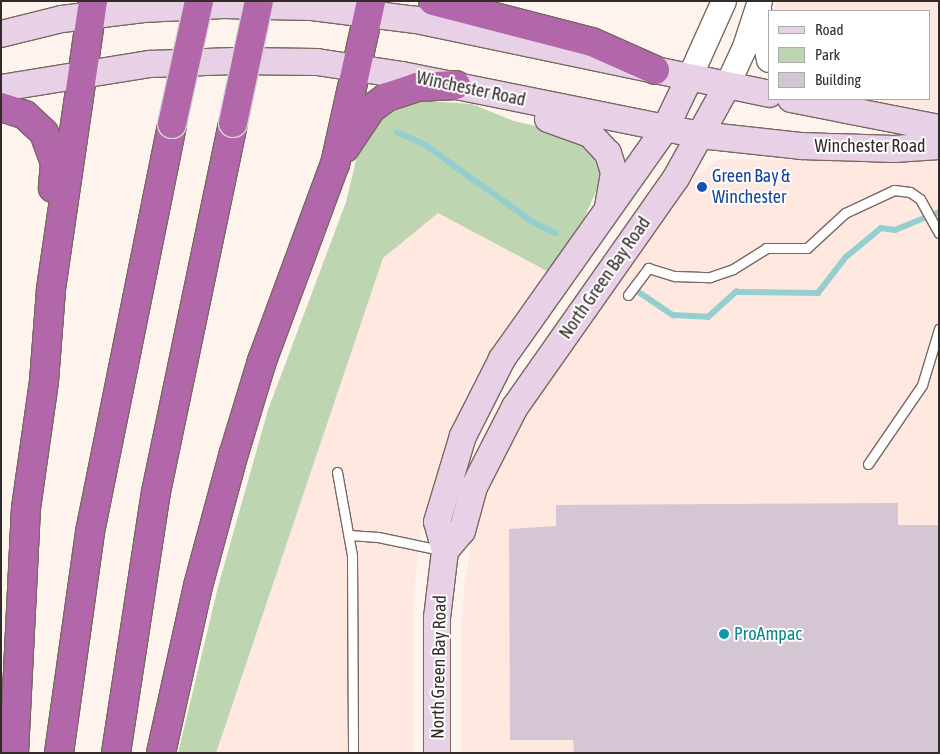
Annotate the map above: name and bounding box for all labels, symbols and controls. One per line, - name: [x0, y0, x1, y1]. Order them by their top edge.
- legend: [768, 10, 930, 100]
- text: Road: [815, 21, 844, 38]
- text: Park: [815, 46, 840, 63]
- street label: Winchester Road: [414, 67, 528, 111]
- text: Building: [815, 71, 861, 88]
- street label: Winchester Road: [814, 135, 926, 157]
- place label: Green Bay & Winchester: [712, 166, 790, 208]
- marker: Green Bay & Winchester: [696, 181, 708, 193]
- street label: North Green Bay Road: [555, 213, 655, 343]
- street label: North Green Bay Road: [427, 595, 451, 739]
- place label: ProAmpac: [734, 623, 802, 645]
- marker: ProAmpac: [718, 628, 730, 640]

